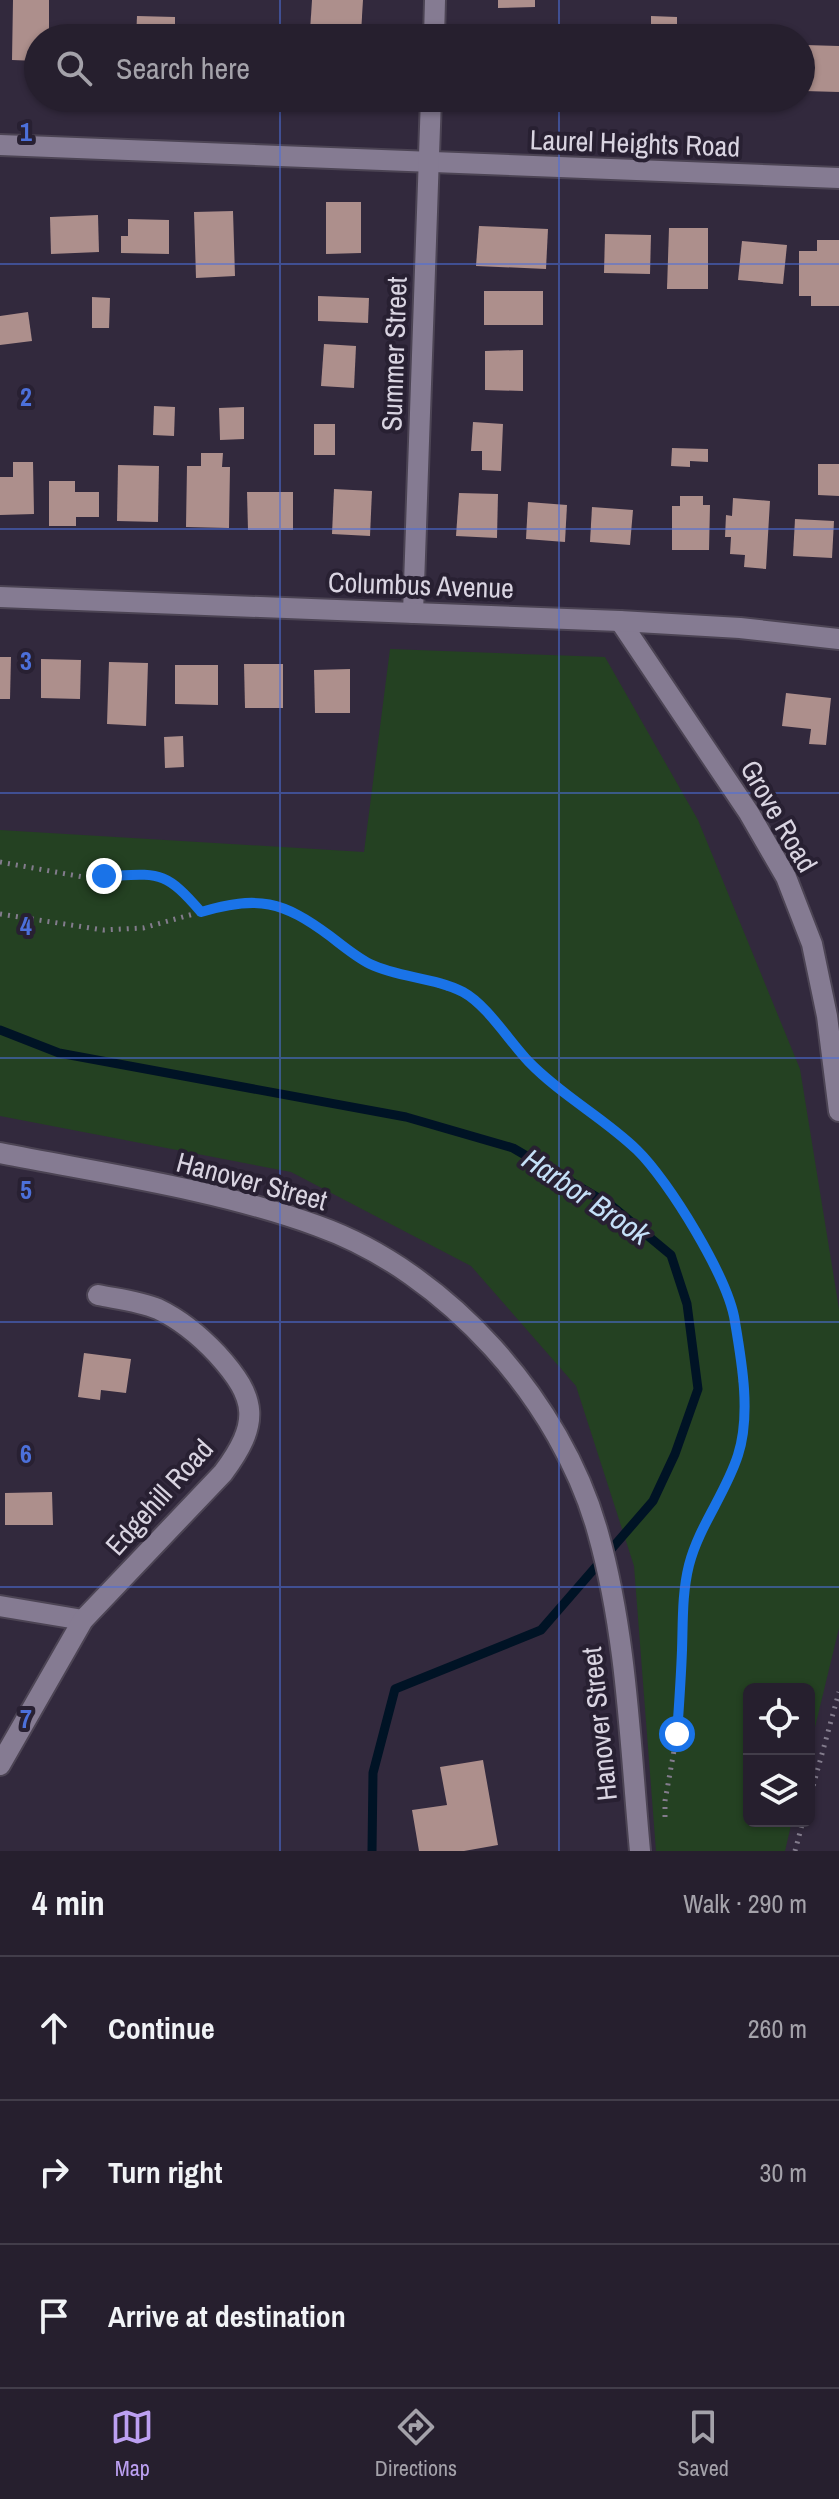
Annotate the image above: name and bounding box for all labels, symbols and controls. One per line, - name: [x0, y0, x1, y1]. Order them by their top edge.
- search box: [24, 24, 815, 112]
- icon: search: [52, 46, 96, 90]
- text: Search here: [116, 48, 250, 88]
- text: 1: [20, 114, 32, 149]
- street label: Laurel Heights Road: [529, 120, 741, 166]
- street label: Summer Street: [372, 276, 416, 432]
- text: 2: [20, 379, 32, 414]
- street label: Columbus Avenue: [327, 563, 515, 607]
- text: 3: [20, 643, 32, 678]
- street label: Grove Road: [732, 753, 826, 879]
- route end: [86, 858, 122, 894]
- text: 4: [20, 908, 32, 943]
- water label: Harbor Brook: [515, 1139, 660, 1255]
- street label: Hanover Street: [173, 1143, 331, 1219]
- text: 5: [20, 1172, 32, 1207]
- street label: Edgehill Road: [97, 1431, 221, 1563]
- text: 6: [20, 1436, 32, 1471]
- street label: Hanover Street: [572, 1645, 626, 1803]
- map controls: [743, 1683, 815, 1827]
- button: locate: [743, 1683, 815, 1755]
- text: 7: [20, 1701, 32, 1736]
- route start: [659, 1716, 695, 1752]
- button: layers: [743, 1755, 815, 1827]
- text: 4 min: [32, 1880, 105, 1926]
- text: Walk · 290 m: [683, 1886, 807, 1921]
- icon: ahead: [32, 2006, 76, 2050]
- text: Continue: [108, 2008, 215, 2048]
- text: 260 m: [748, 2011, 807, 2046]
- icon: right: [32, 2150, 76, 2194]
- text: Turn right: [108, 2152, 222, 2192]
- text: 30 m: [760, 2155, 807, 2190]
- icon: arrive: [32, 2294, 76, 2338]
- text: Arrive at destination: [108, 2296, 346, 2336]
- tab: Map: [110, 2405, 154, 2483]
- tab: Directions: [375, 2405, 457, 2483]
- tab: Saved: [678, 2405, 729, 2483]

